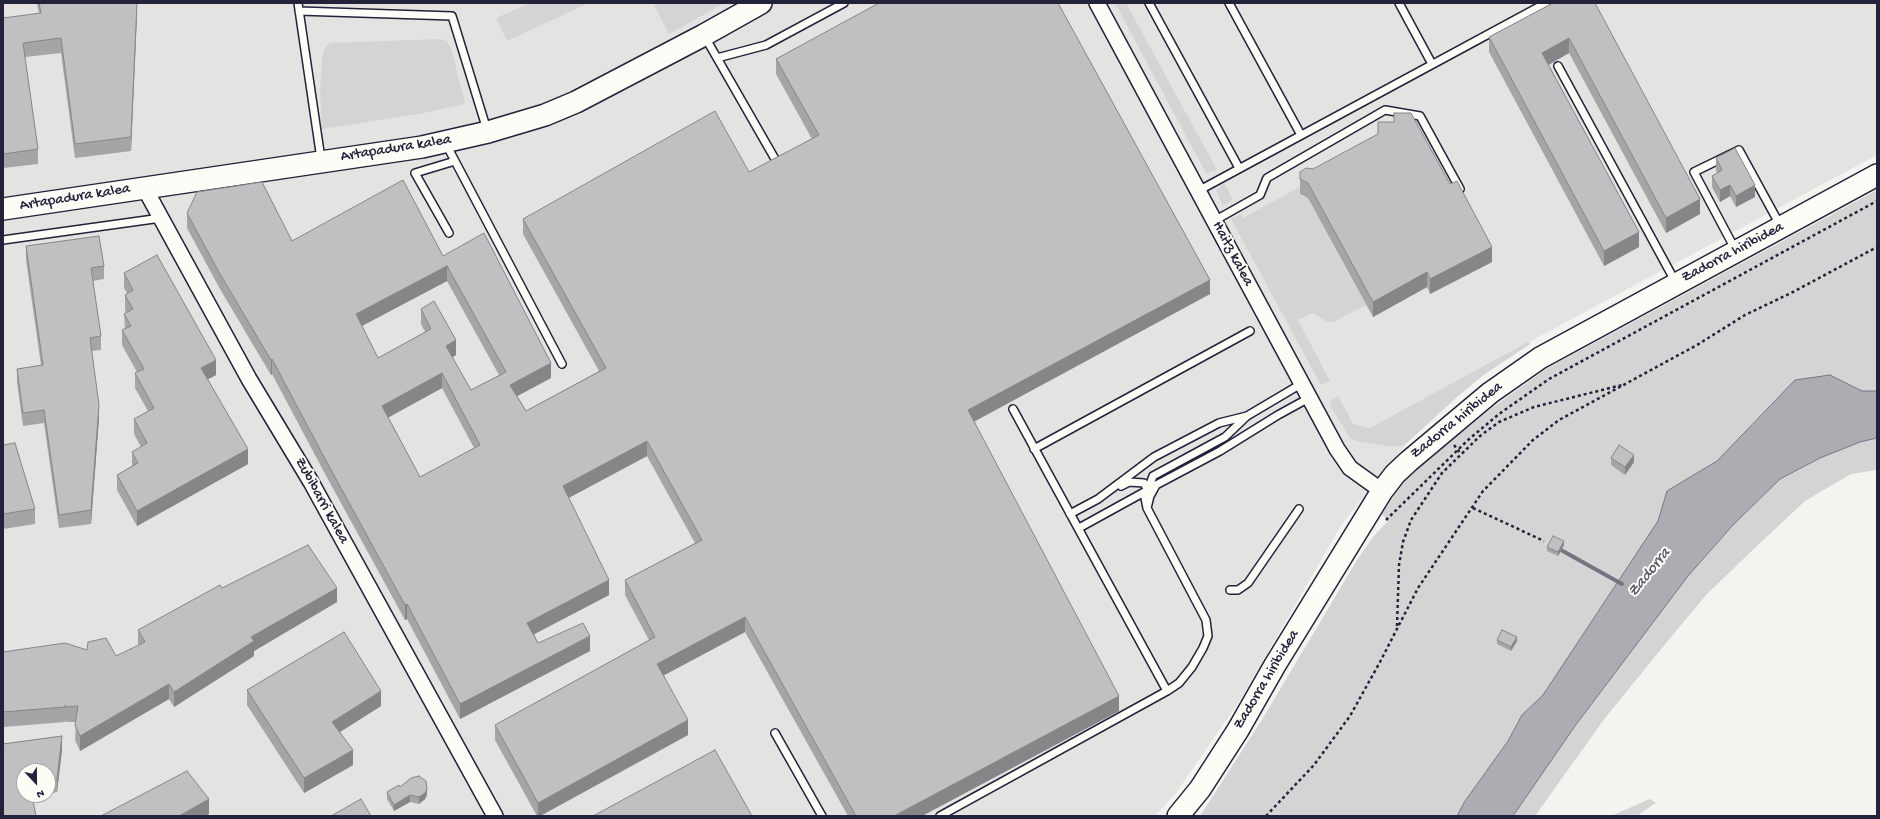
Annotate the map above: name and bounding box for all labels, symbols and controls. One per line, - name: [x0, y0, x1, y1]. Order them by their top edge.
- street label: Artapadura kalea: [339, 131, 453, 167]
- street label: Artapadura kalea: [18, 180, 132, 216]
- street label: Haitz kalea: [1207, 219, 1257, 289]
- street label: Zadorra hiribidea: [1679, 219, 1787, 287]
- street label: Zadorra hiribidea: [1407, 378, 1507, 464]
- street label: Zubibarri kalea: [290, 455, 352, 547]
- water label: Zadorra: [1625, 545, 1675, 601]
- street label: Zadorra hiribidea: [1230, 627, 1304, 733]
- north arrow: [16, 763, 56, 803]
- text: N: [35, 786, 46, 800]

